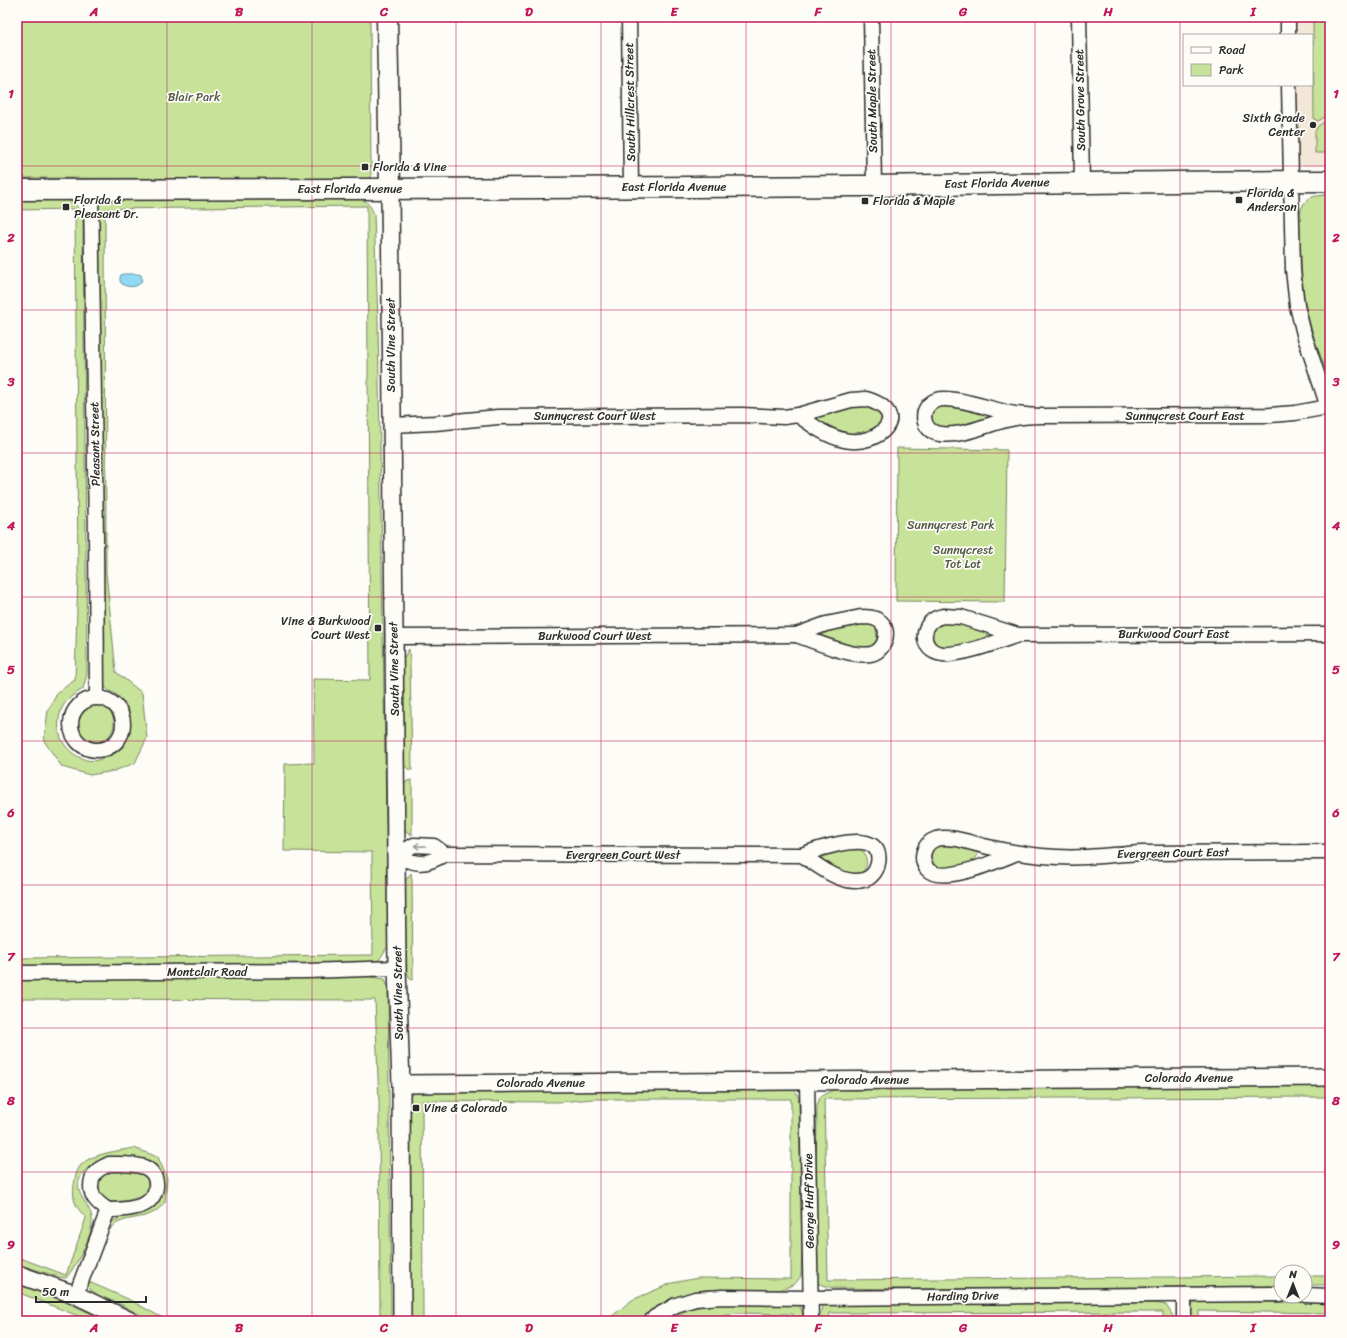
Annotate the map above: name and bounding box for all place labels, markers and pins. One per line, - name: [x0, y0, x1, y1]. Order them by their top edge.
- place label: Sixth Grade Center: [1242, 107, 1306, 143]
- marker: Sixth Grade Center: [1308, 120, 1318, 130]
- place label: Florida & Vine: [373, 156, 447, 178]
- marker: Florida & Vine: [360, 162, 370, 172]
- place label: Florida & Anderson: [1246, 182, 1297, 218]
- place label: Florida & Pleasant Dr.: [74, 189, 139, 225]
- place label: Florida & Maple: [873, 190, 955, 212]
- marker: Florida & Anderson: [1234, 195, 1244, 205]
- marker: Florida & Maple: [860, 196, 870, 206]
- marker: Florida & Pleasant Dr.: [61, 202, 71, 212]
- place label: Vine & Burkwood Court West: [281, 610, 372, 646]
- marker: Vine & Burkwood Court West: [373, 623, 383, 633]
- place label: Vine & Colorado: [424, 1097, 507, 1119]
- marker: Vine & Colorado: [411, 1103, 421, 1113]

